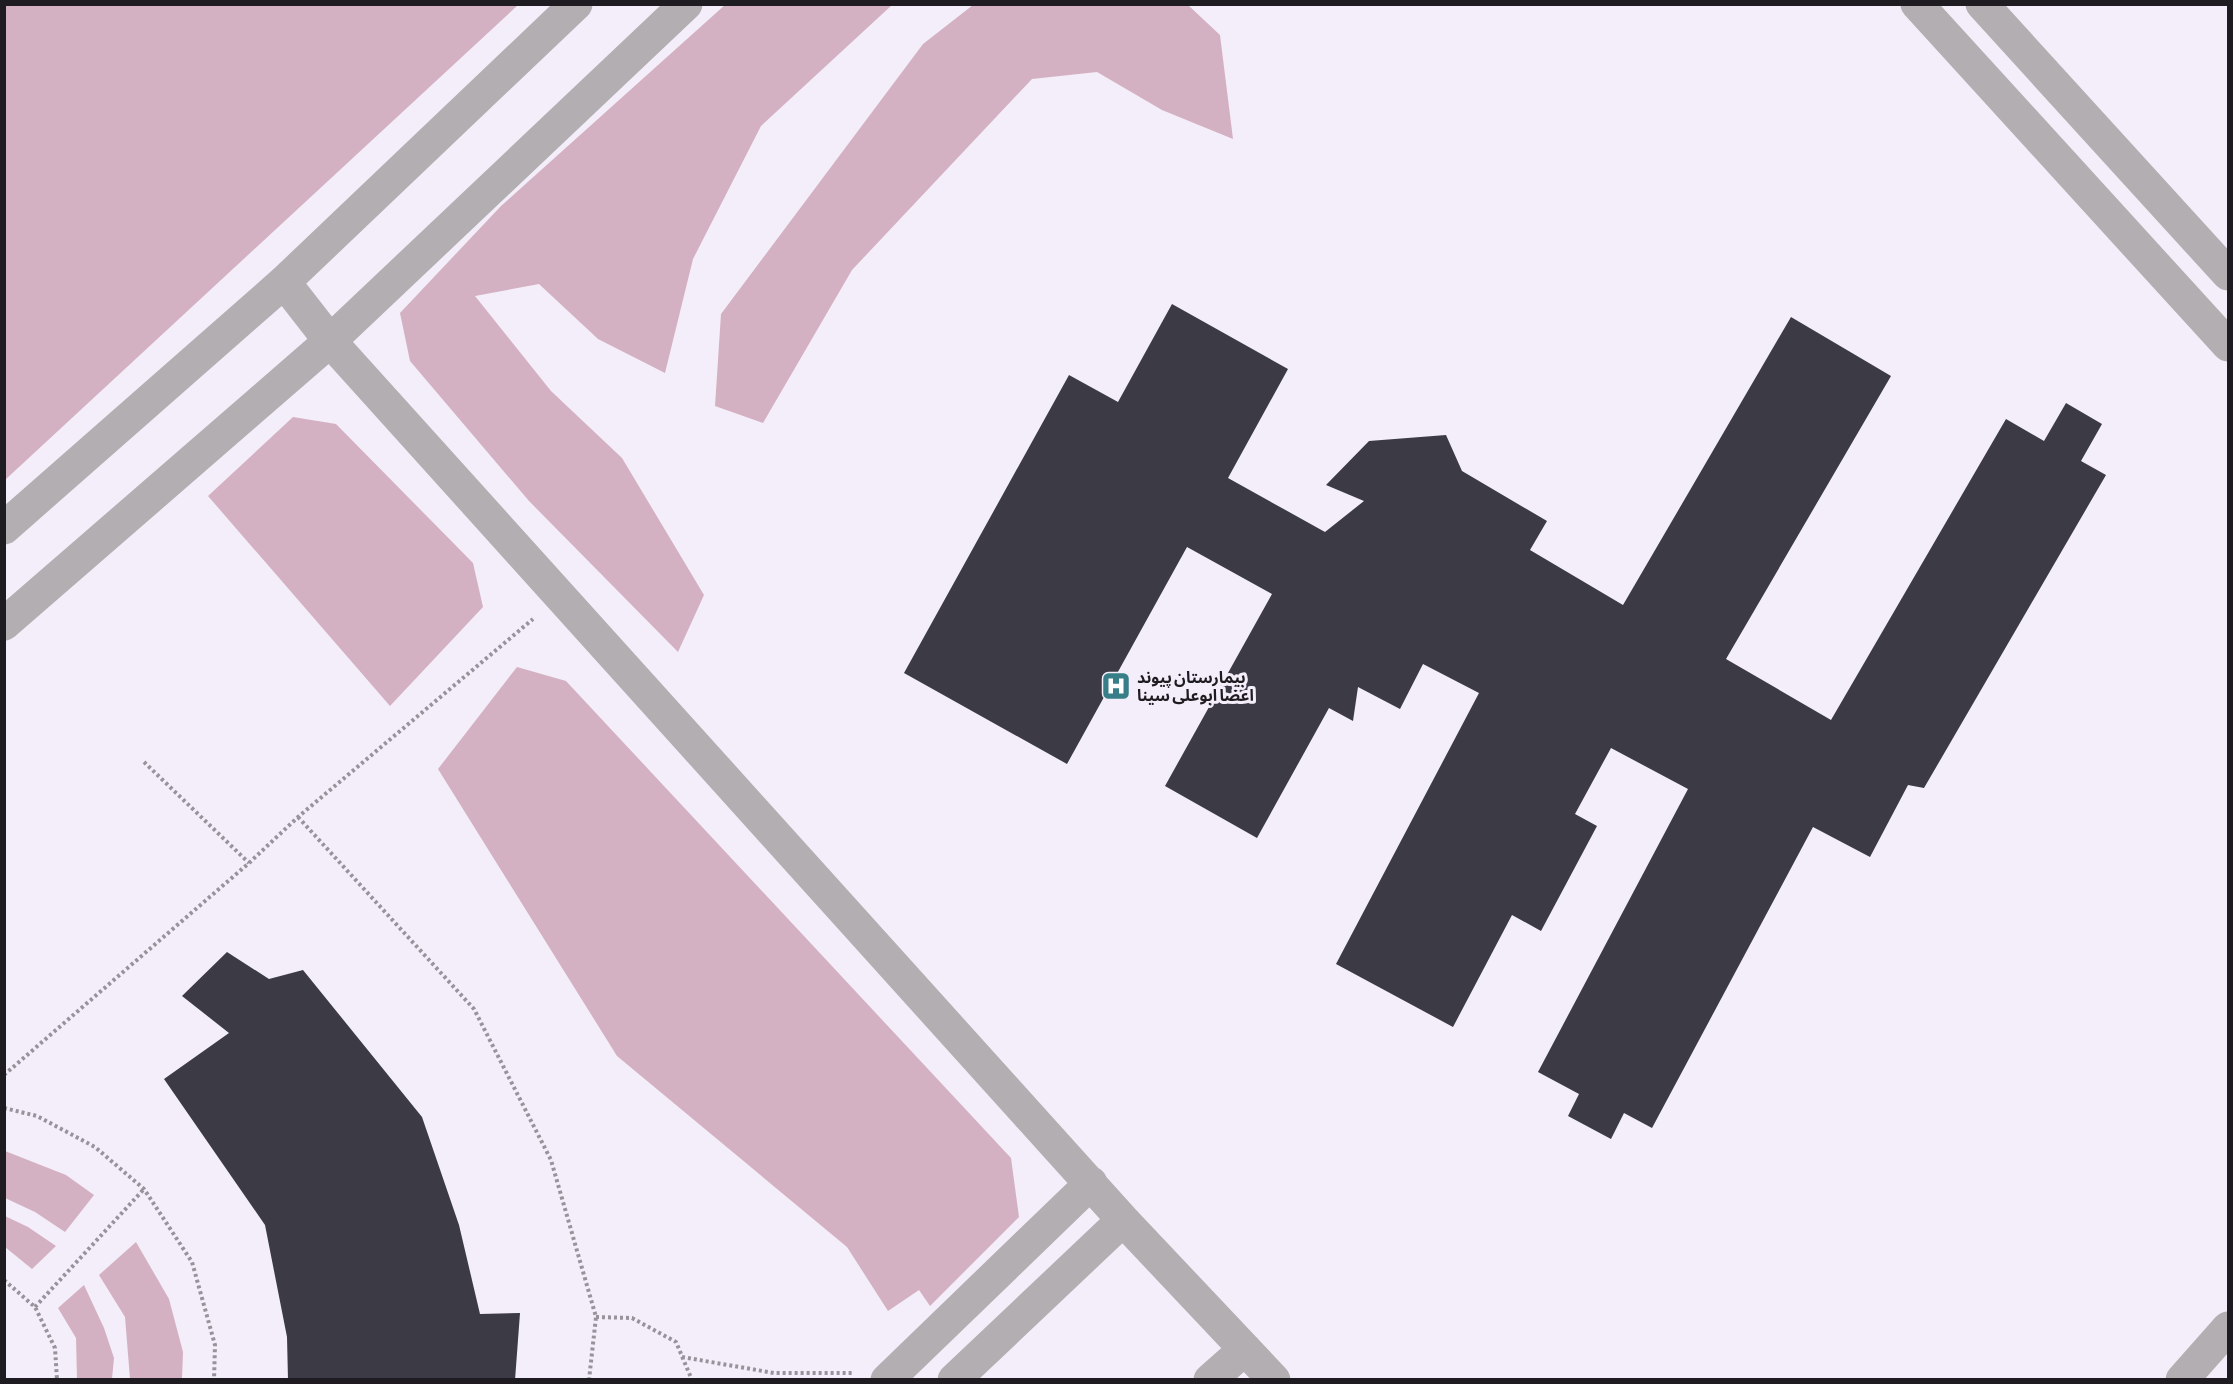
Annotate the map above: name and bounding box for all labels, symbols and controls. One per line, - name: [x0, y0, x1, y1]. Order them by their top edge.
- place label: بیمارستان پیوند اعضا ابوعلی سینا: [1137, 668, 1254, 705]
- hospital icon: بیمارستان پیوند اعضا ابوعلی سینا: [1100, 670, 1132, 702]

